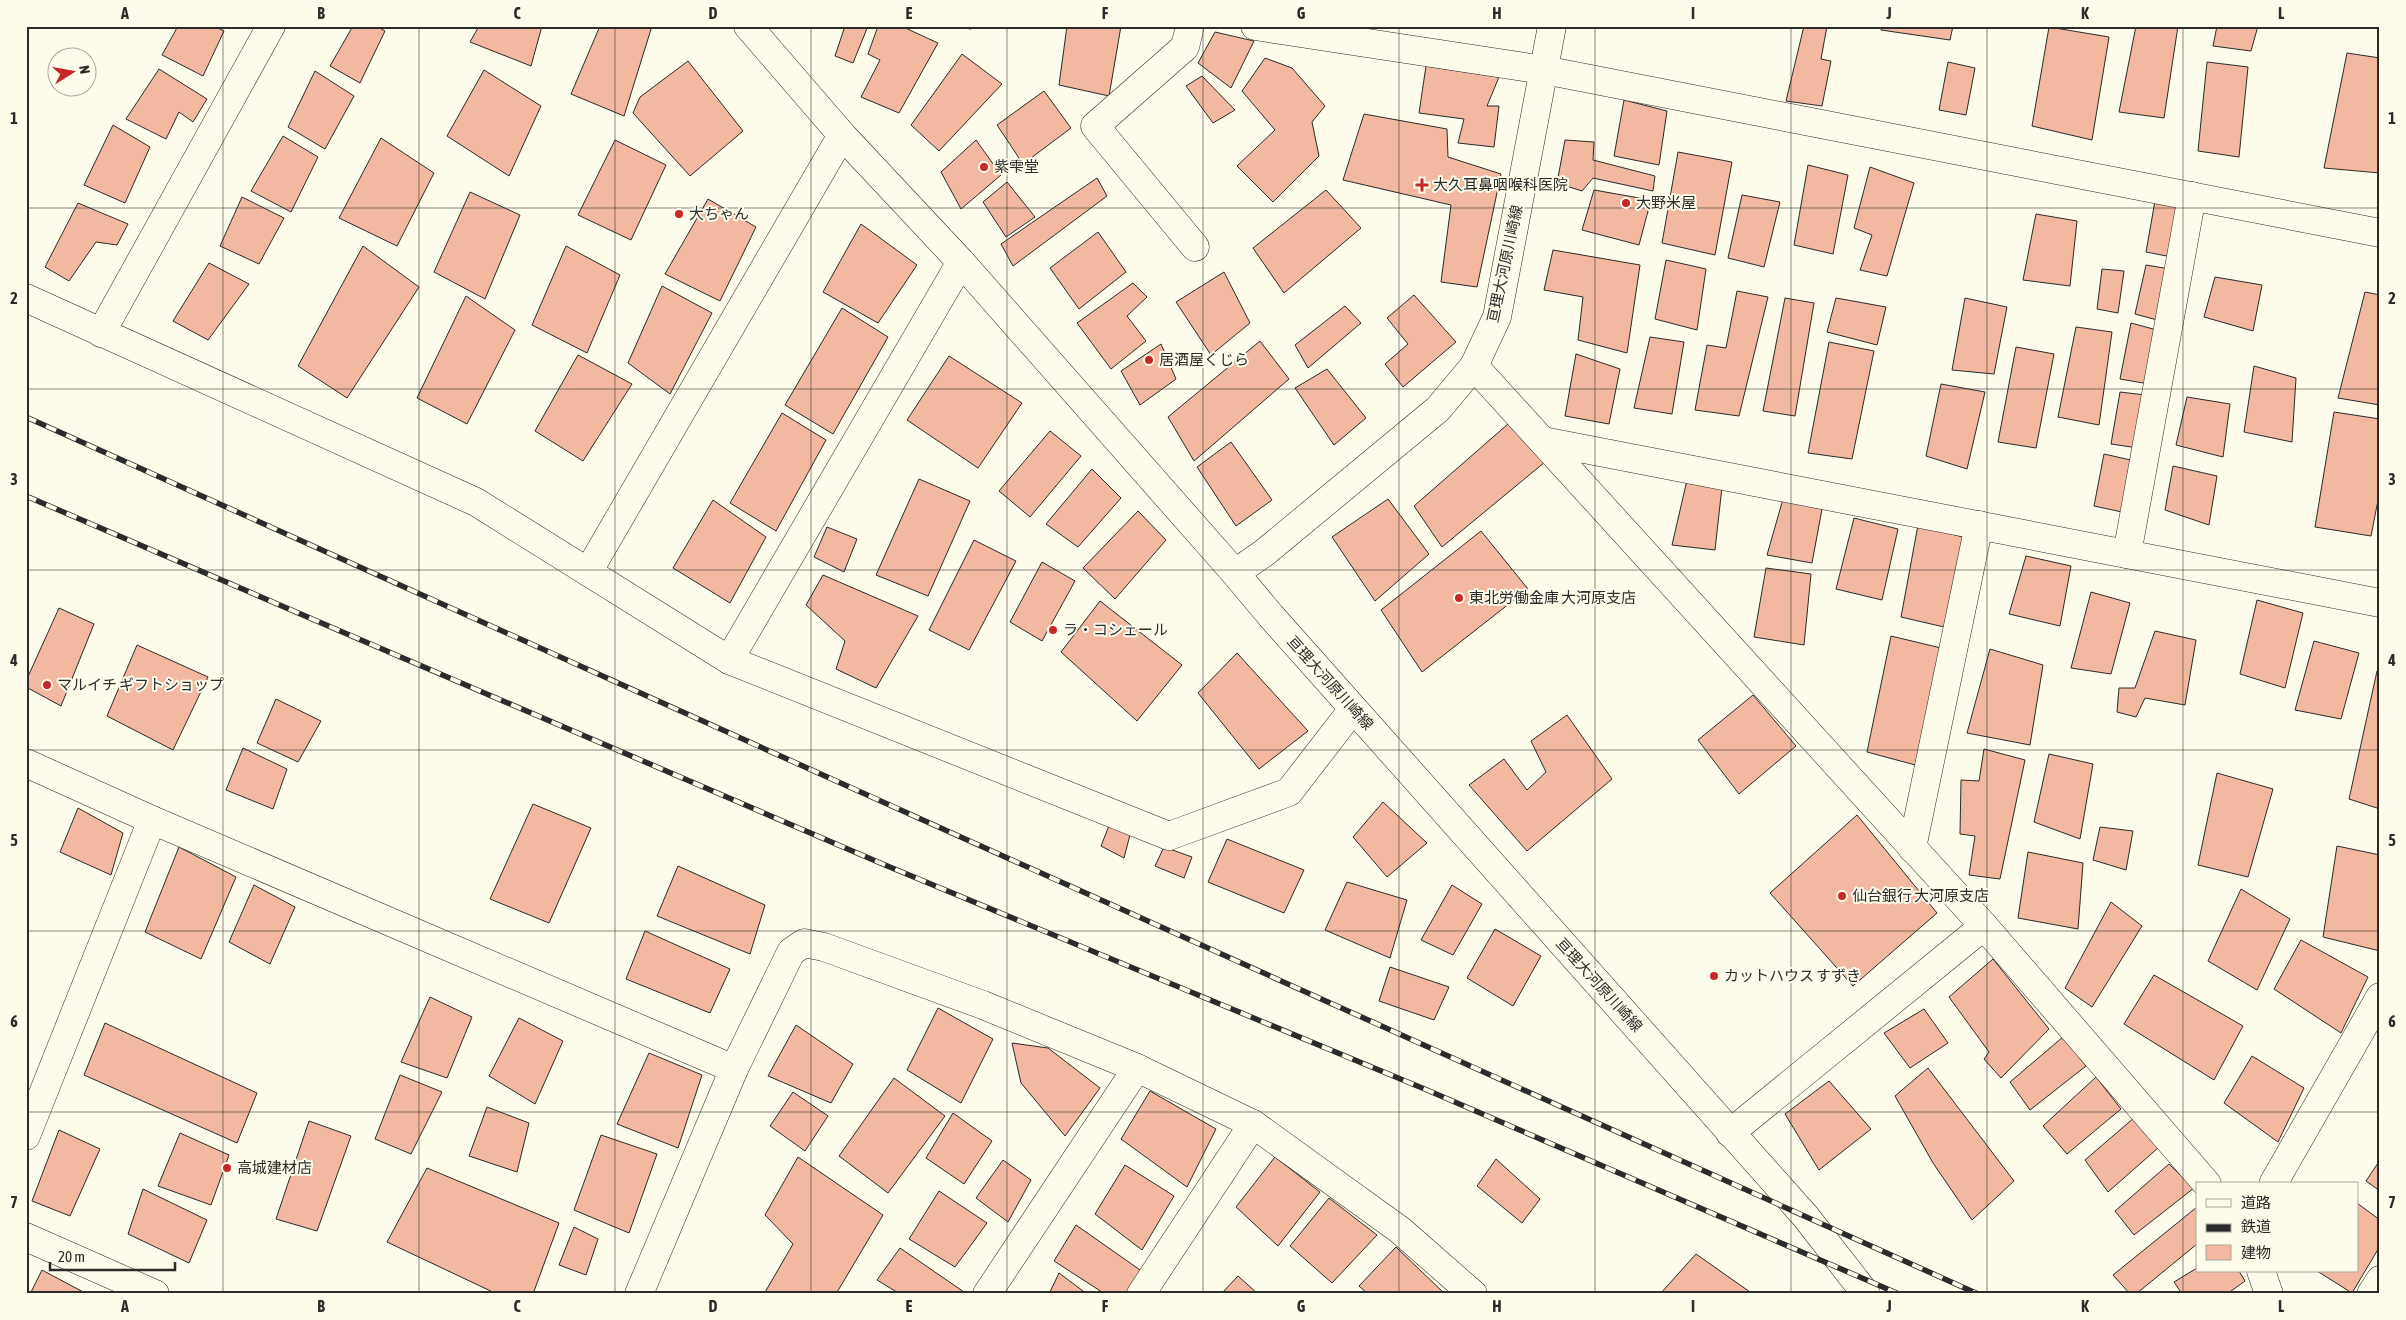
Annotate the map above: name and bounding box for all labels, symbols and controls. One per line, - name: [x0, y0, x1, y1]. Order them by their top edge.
- text: A: [120, 4, 129, 22]
- text: B: [317, 4, 325, 22]
- text: C: [513, 4, 521, 22]
- text: D: [709, 4, 718, 22]
- text: E: [906, 4, 913, 22]
- text: F: [1102, 4, 1109, 22]
- text: G: [1297, 4, 1306, 22]
- text: H: [1492, 4, 1502, 22]
- text: I: [1691, 4, 1695, 22]
- text: J: [1885, 4, 1892, 22]
- text: K: [2081, 4, 2089, 22]
- text: L: [2278, 4, 2285, 22]
- north arrow: [48, 48, 98, 98]
- text: N: [76, 64, 93, 75]
- text: 1: [10, 109, 18, 127]
- text: 1: [2388, 109, 2396, 127]
- place label: 紫雫堂: [994, 158, 1039, 175]
- marker: 紫雫堂: [978, 161, 990, 173]
- place label: 大久耳鼻咽喉科医院: [1433, 176, 1568, 193]
- marker: 大久耳鼻咽喉科医院: [1415, 178, 1429, 192]
- place label: 大野米屋: [1636, 194, 1696, 211]
- marker: 大野米屋: [1620, 197, 1632, 209]
- street label: 亘理大河原川崎線: [1484, 203, 1525, 324]
- place label: 大ちゃん: [689, 205, 749, 222]
- marker: 大ちゃん: [673, 208, 685, 220]
- text: 2: [10, 289, 18, 307]
- text: 2: [2388, 289, 2396, 307]
- place label: 居酒屋くじら: [1159, 351, 1249, 368]
- marker: 居酒屋くじら: [1143, 354, 1155, 366]
- text: 3: [10, 470, 18, 488]
- text: 3: [2388, 470, 2396, 488]
- place label: 東北労働金庫 大河原支店: [1469, 589, 1636, 606]
- marker: 東北労働金庫 大河原支店: [1453, 592, 1465, 604]
- place label: ラ・コシェール: [1063, 621, 1168, 638]
- marker: ラ・コシェール: [1047, 624, 1059, 636]
- street label: 亘理大河原川崎線: [1284, 632, 1377, 733]
- text: 4: [9, 651, 18, 669]
- text: 4: [2387, 651, 2396, 669]
- place label: マルイチ ギフトショップ: [57, 676, 224, 693]
- marker: マルイチ ギフトショップ: [41, 679, 53, 691]
- text: 5: [10, 831, 18, 849]
- text: 5: [2388, 831, 2396, 849]
- place label: 仙台銀行 大河原支店: [1852, 887, 1989, 904]
- marker: 仙台銀行 大河原支店: [1836, 890, 1848, 902]
- street label: 亘理大河原川崎線: [1553, 934, 1646, 1035]
- place label: カットハウス すずき: [1724, 967, 1861, 984]
- marker: カットハウス すずき: [1708, 970, 1720, 982]
- text: 6: [10, 1012, 18, 1030]
- text: 6: [2388, 1012, 2396, 1030]
- place label: 高城建材店: [237, 1159, 312, 1176]
- marker: 高城建材店: [221, 1162, 233, 1174]
- legend: [2196, 1182, 2358, 1272]
- text: 7: [10, 1193, 18, 1211]
- text: 7: [2388, 1193, 2396, 1211]
- text: 道路: [2241, 1194, 2271, 1211]
- text: 鉄道: [2241, 1218, 2271, 1235]
- scale bar: [50, 1240, 175, 1272]
- text: 建物: [2241, 1244, 2271, 1261]
- text: 20 m: [58, 1248, 85, 1265]
- text: A: [120, 1297, 129, 1315]
- text: B: [317, 1297, 325, 1315]
- text: C: [513, 1297, 521, 1315]
- text: D: [709, 1297, 718, 1315]
- text: E: [906, 1297, 913, 1315]
- text: F: [1102, 1297, 1109, 1315]
- text: G: [1297, 1297, 1306, 1315]
- text: H: [1492, 1297, 1502, 1315]
- text: I: [1691, 1297, 1695, 1315]
- text: J: [1885, 1297, 1892, 1315]
- text: K: [2081, 1297, 2089, 1315]
- text: L: [2278, 1297, 2285, 1315]

